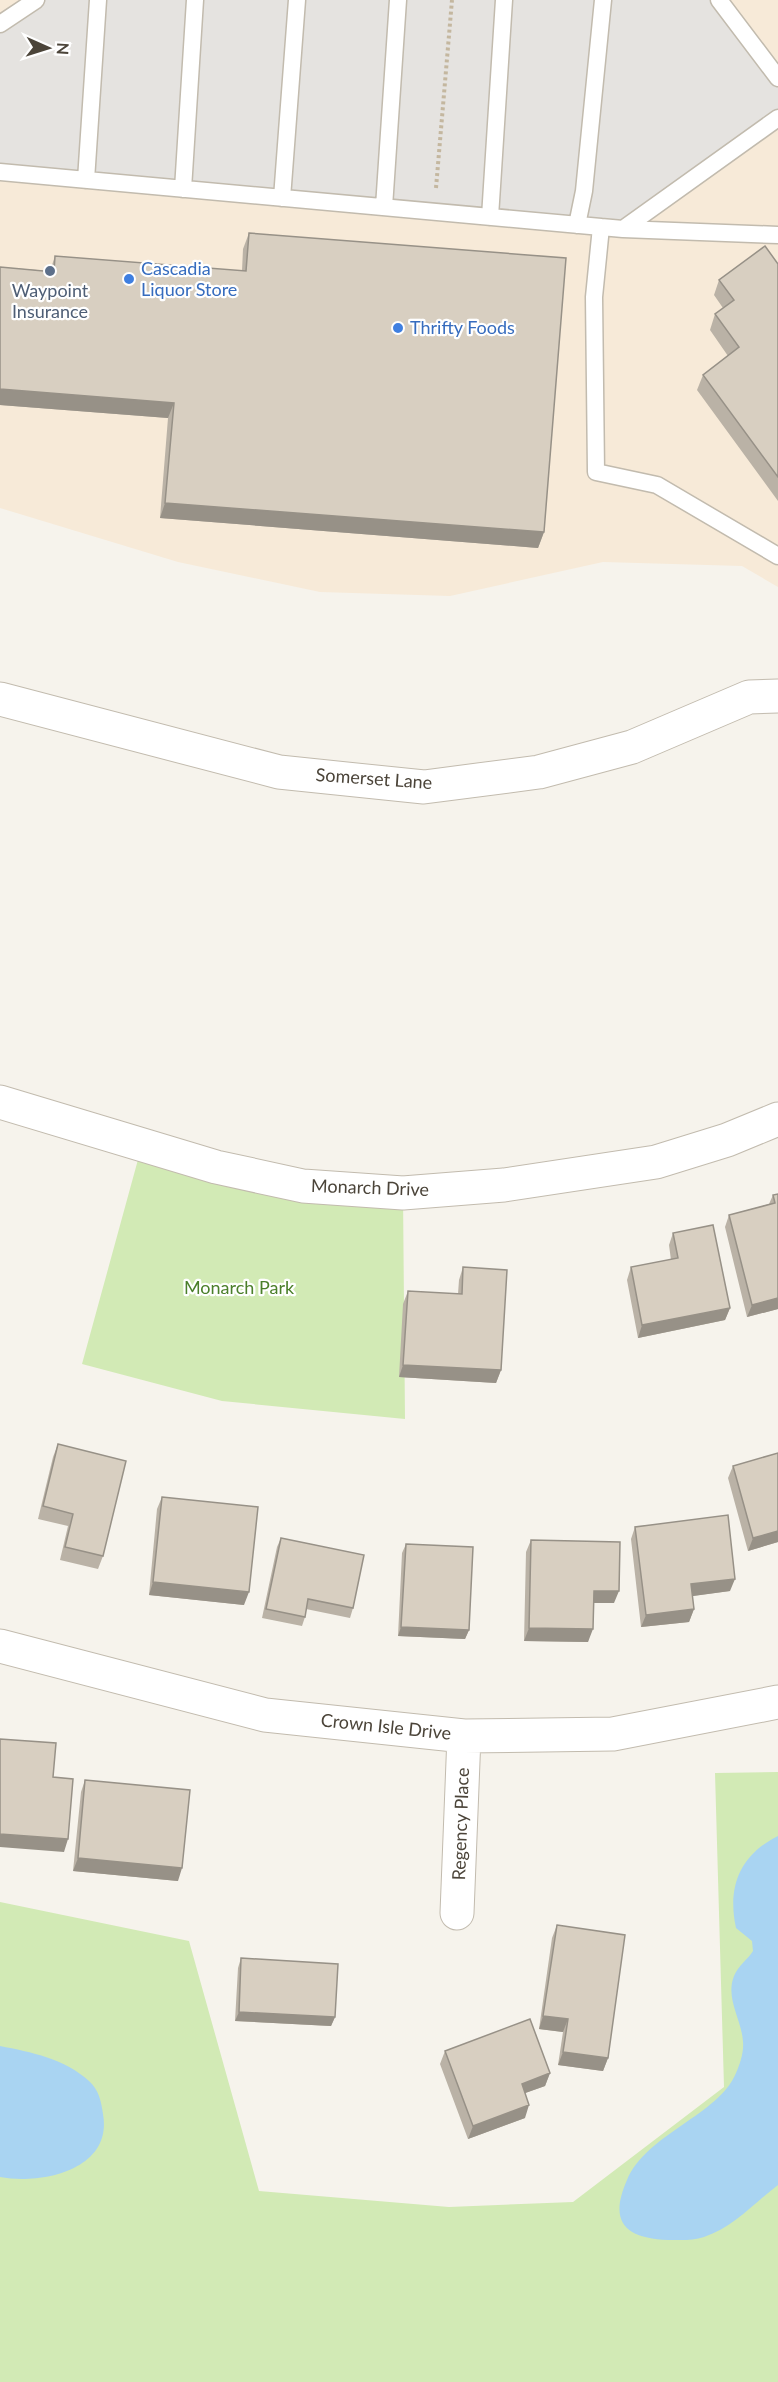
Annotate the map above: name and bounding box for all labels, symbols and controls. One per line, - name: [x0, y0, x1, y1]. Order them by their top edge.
- north arrow: [18, 18, 78, 78]
- text: N: [54, 42, 73, 55]
- place label: Cascadia Liquor Store: [141, 257, 237, 300]
- marker: Waypoint Insurance: [43, 264, 57, 278]
- marker: Cascadia Liquor Store: [122, 272, 136, 286]
- place label: Waypoint Insurance: [12, 279, 89, 322]
- place label: Thrifty Foods: [410, 316, 515, 338]
- marker: Thrifty Foods: [391, 321, 405, 335]
- street label: Somerset Lane: [315, 763, 433, 793]
- street label: Monarch Drive: [311, 1174, 429, 1200]
- park label: Monarch Park: [184, 1276, 295, 1298]
- street label: Crown Isle Drive: [320, 1708, 452, 1744]
- street label: Regency Place: [447, 1767, 473, 1881]

